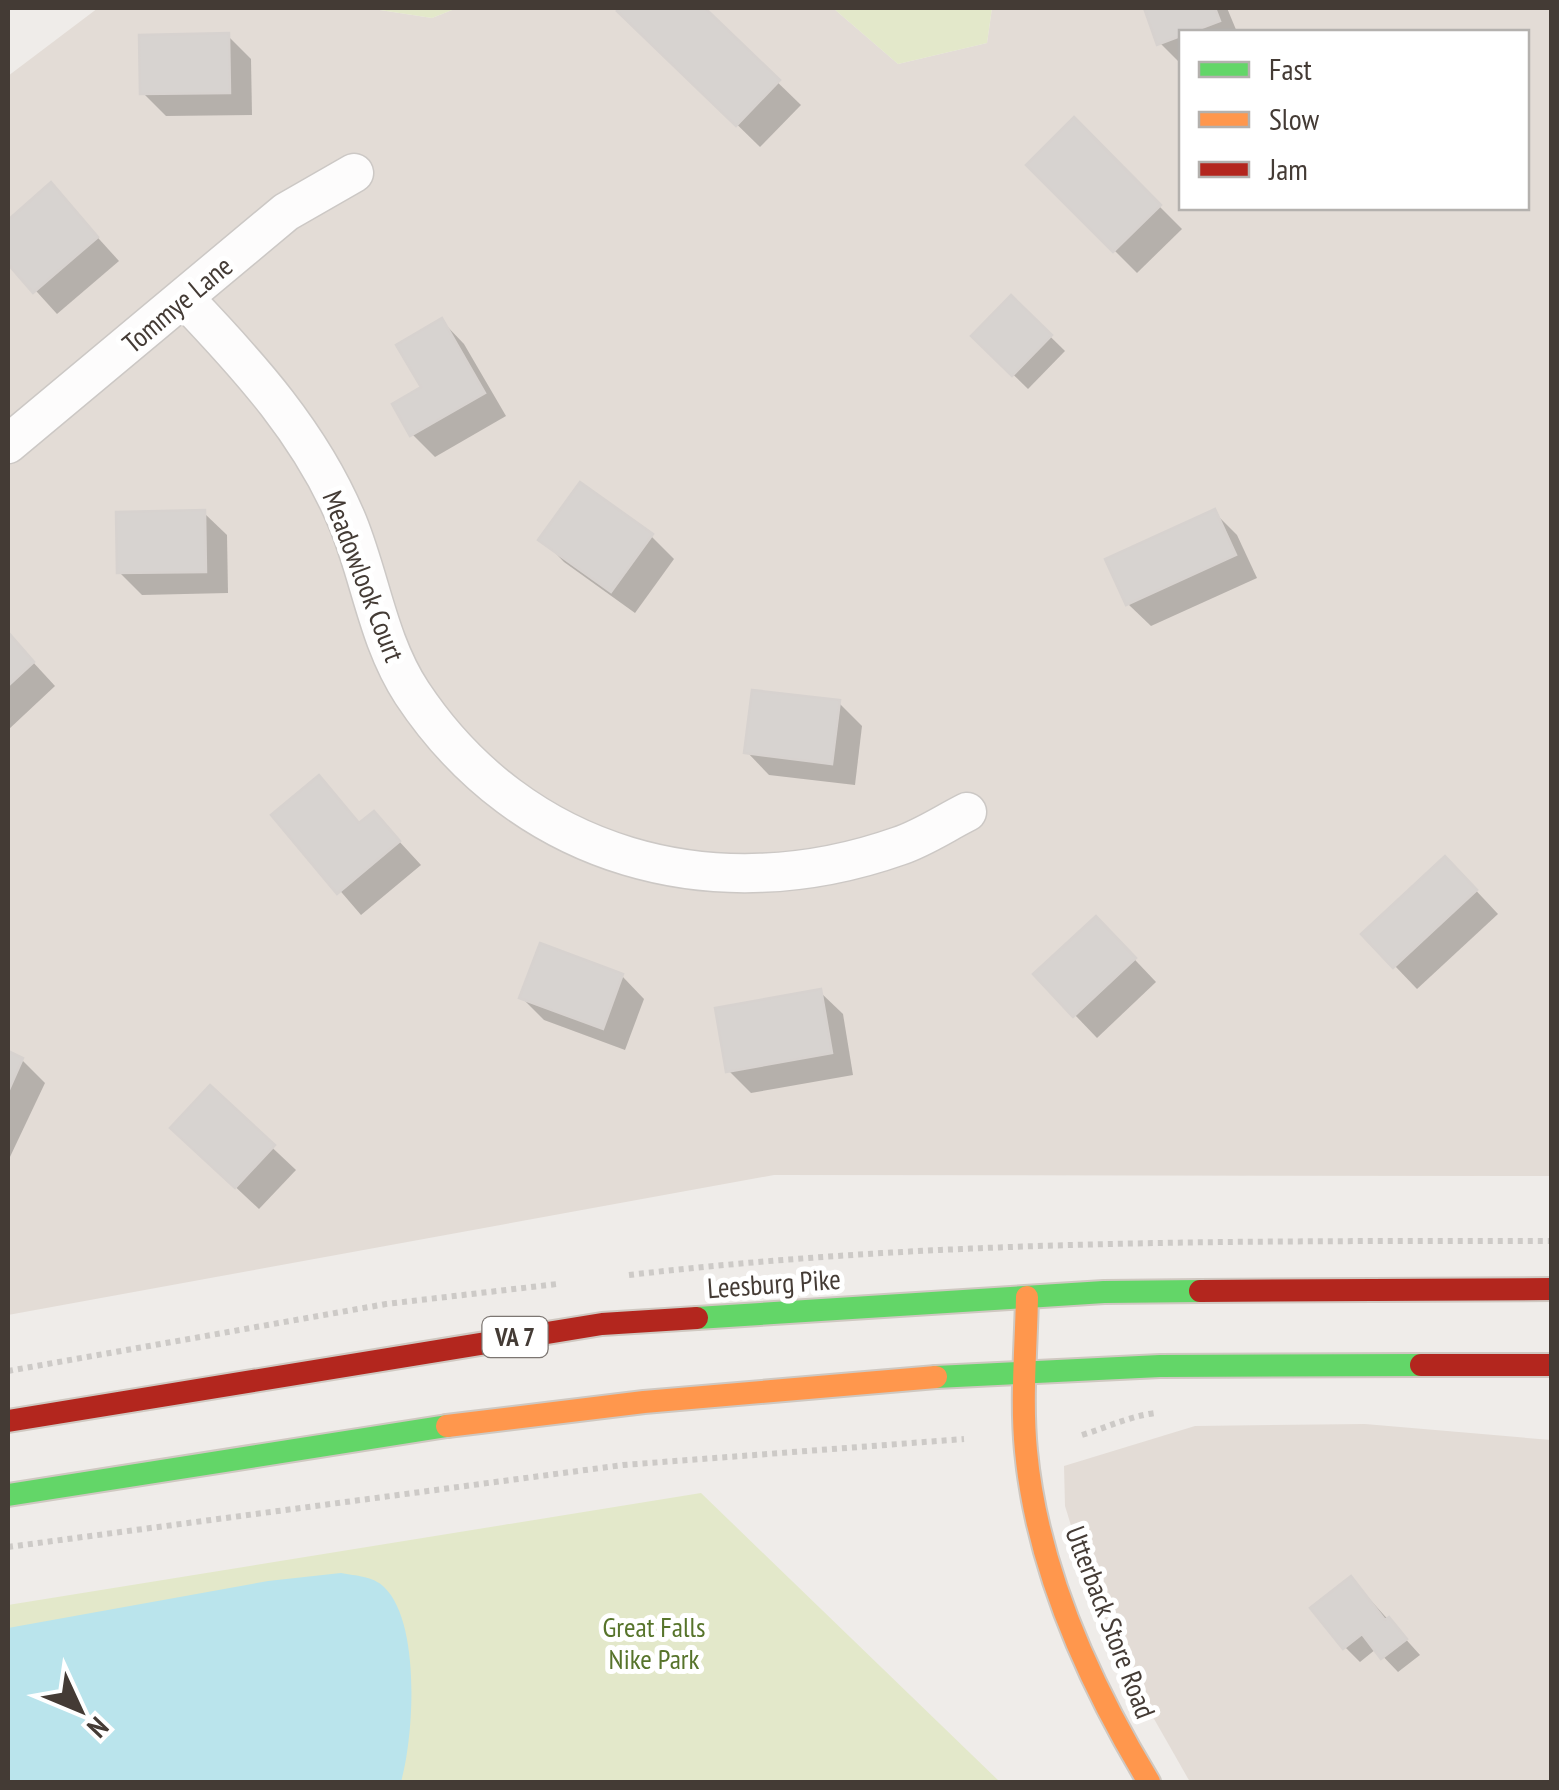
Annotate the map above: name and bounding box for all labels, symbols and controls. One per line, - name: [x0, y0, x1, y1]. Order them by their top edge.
- legend: [1179, 30, 1529, 210]
- text: Fast: [1269, 49, 1313, 88]
- text: Slow: [1269, 99, 1320, 138]
- text: Jam: [1268, 149, 1308, 188]
- street label: Tommye Lane: [114, 247, 240, 361]
- street label: Meadowlook Court: [314, 485, 414, 667]
- street label: Leesburg Pike: [706, 1260, 842, 1306]
- road number: VA 7: [482, 1317, 548, 1357]
- street label: Utterback Store Road: [1057, 1521, 1165, 1723]
- park label: Great Falls Nike Park: [602, 1608, 706, 1677]
- north arrow: [30, 1660, 130, 1760]
- text: N: [80, 1709, 117, 1746]

